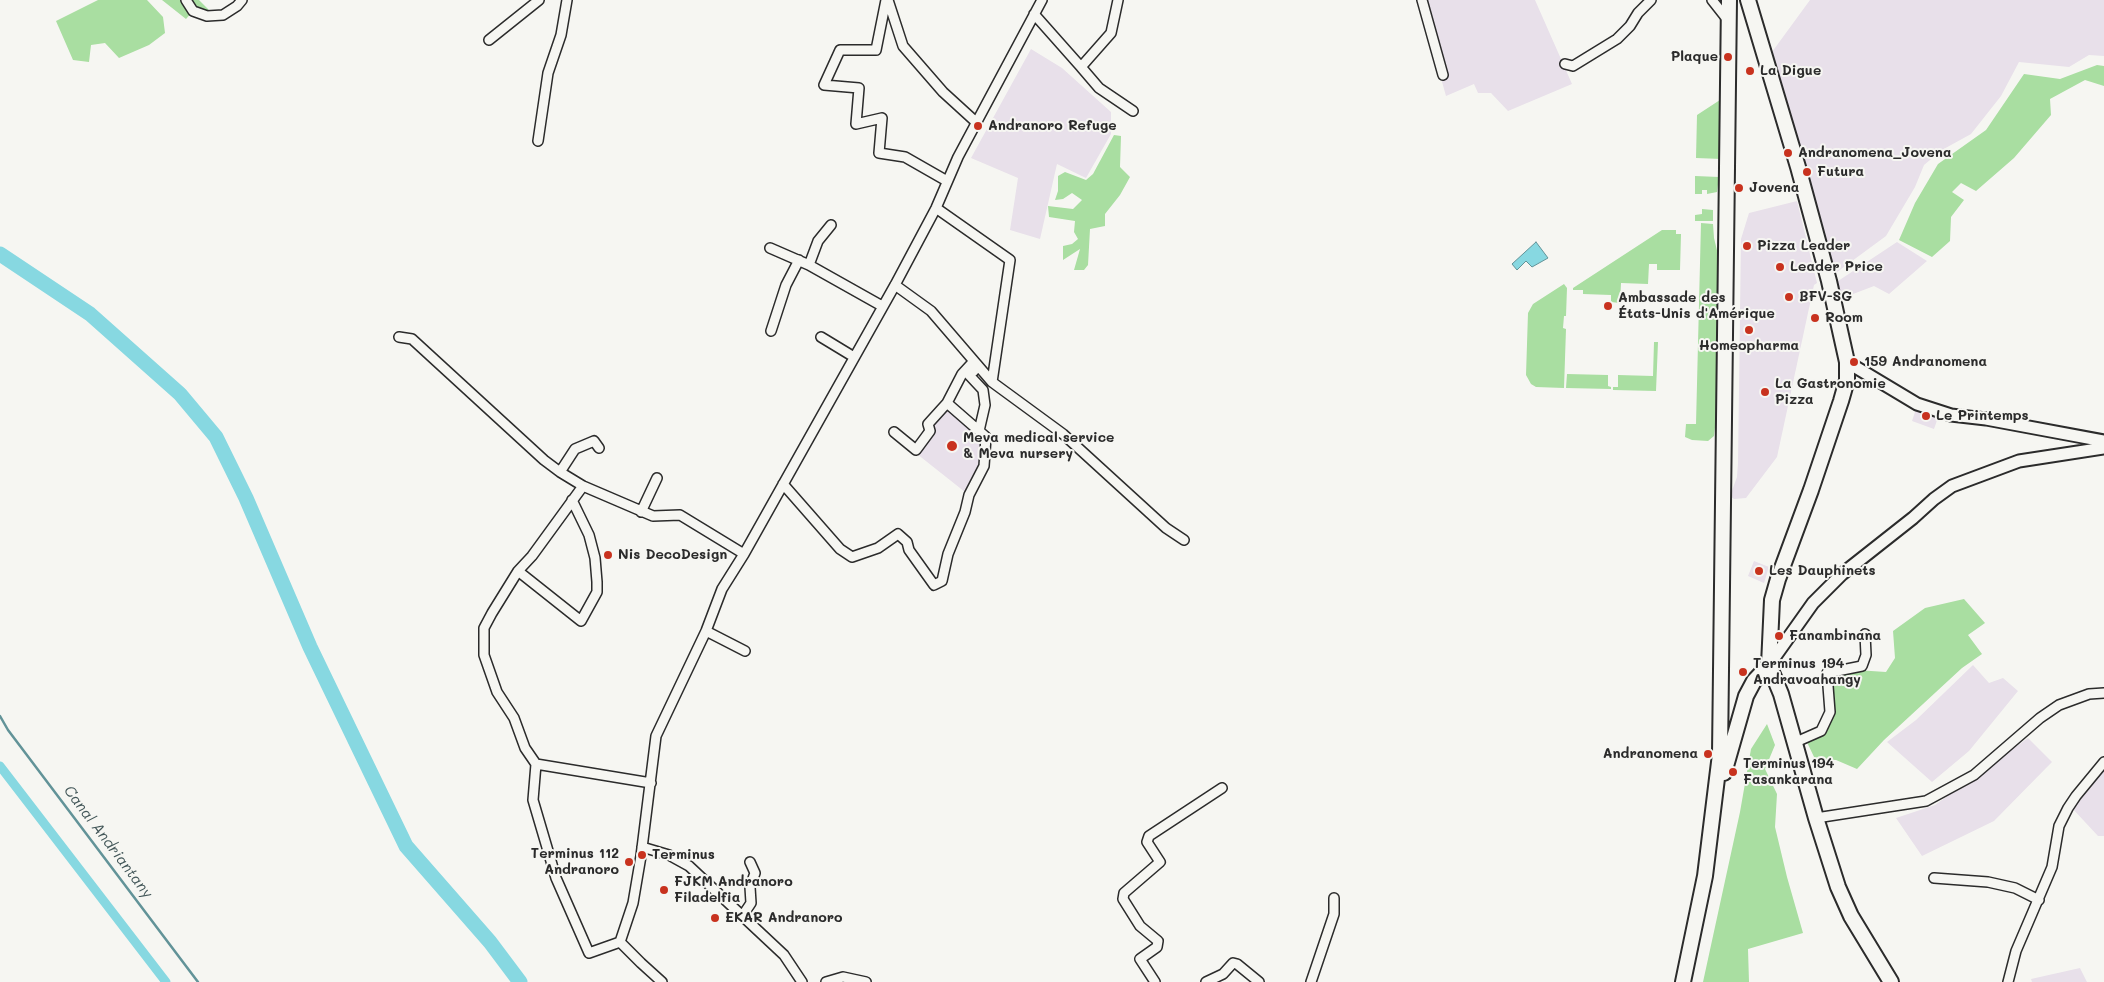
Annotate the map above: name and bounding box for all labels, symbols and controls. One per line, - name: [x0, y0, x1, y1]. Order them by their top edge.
- place label: Plaque: [1671, 49, 1718, 65]
- marker: Plaque: [1722, 51, 1734, 63]
- place label: La Digue: [1760, 63, 1821, 79]
- marker: La Digue: [1744, 65, 1756, 77]
- place label: Andranoro Refuge: [988, 118, 1117, 134]
- marker: Andranoro Refuge: [972, 120, 984, 132]
- place label: Andranomena_Jovena: [1798, 145, 1951, 161]
- marker: Andranomena_Jovena: [1782, 147, 1794, 159]
- place label: Futura: [1817, 164, 1864, 180]
- marker: Futura: [1801, 166, 1813, 178]
- place label: Jovena: [1749, 180, 1799, 196]
- marker: Jovena: [1733, 182, 1745, 194]
- place label: Pizza Leader: [1757, 238, 1850, 254]
- marker: Pizza Leader: [1741, 240, 1753, 252]
- place label: Leader Price: [1790, 259, 1883, 275]
- marker: Leader Price: [1774, 261, 1786, 273]
- place label: BFV-SG: [1799, 289, 1852, 305]
- place label: Ambassade des États-Unis d'Amérique: [1618, 290, 1775, 322]
- marker: BFV-SG: [1783, 291, 1795, 303]
- marker: Ambassade des États-Unis d'Amérique: [1602, 300, 1614, 312]
- place label: Room: [1825, 310, 1863, 326]
- marker: Room: [1809, 312, 1821, 324]
- marker: Homeopharma: [1743, 324, 1755, 336]
- place label: Homeopharma: [1699, 338, 1799, 354]
- place label: 159 Andranomena: [1864, 354, 1987, 370]
- marker: 159 Andranomena: [1848, 356, 1860, 368]
- place label: La Gastronomie Pizza: [1775, 376, 1886, 408]
- marker: La Gastronomie Pizza: [1759, 386, 1771, 398]
- place label: Le Printemps: [1936, 408, 2029, 424]
- marker: Le Printemps: [1920, 410, 1932, 422]
- place label: Meva medical service & Meva nursery: [963, 430, 1114, 462]
- marker: Meva medical service & Meva nursery: [945, 439, 959, 453]
- place label: Nis DecoDesign: [618, 547, 727, 563]
- marker: Nis DecoDesign: [602, 549, 614, 561]
- place label: Les Dauphinets: [1769, 563, 1876, 579]
- marker: Les Dauphinets: [1753, 565, 1765, 577]
- place label: Fanambinana: [1789, 628, 1881, 644]
- marker: Fanambinana: [1773, 630, 1785, 642]
- place label: Terminus 194 Andravoahangy: [1753, 656, 1861, 689]
- marker: Terminus 194 Andravoahangy: [1737, 666, 1749, 678]
- place label: Andranomena: [1603, 746, 1698, 762]
- marker: Andranomena: [1702, 748, 1714, 760]
- place label: Terminus 194 Fasankarana: [1743, 756, 1834, 789]
- marker: Terminus 194 Fasankarana: [1727, 766, 1739, 778]
- water label: Canal Andriantany: [60, 782, 156, 902]
- place label: Terminus 112 Andranoro: [531, 846, 619, 879]
- place label: Terminus: [652, 847, 715, 863]
- marker: Terminus: [636, 849, 648, 861]
- marker: Terminus 112 Andranoro: [623, 856, 635, 868]
- place label: FJKM Andranoro Filadelfia: [674, 874, 793, 906]
- marker: FJKM Andranoro Filadelfia: [658, 884, 670, 896]
- place label: EKAR Andranoro: [725, 910, 843, 926]
- marker: EKAR Andranoro: [709, 912, 721, 924]

